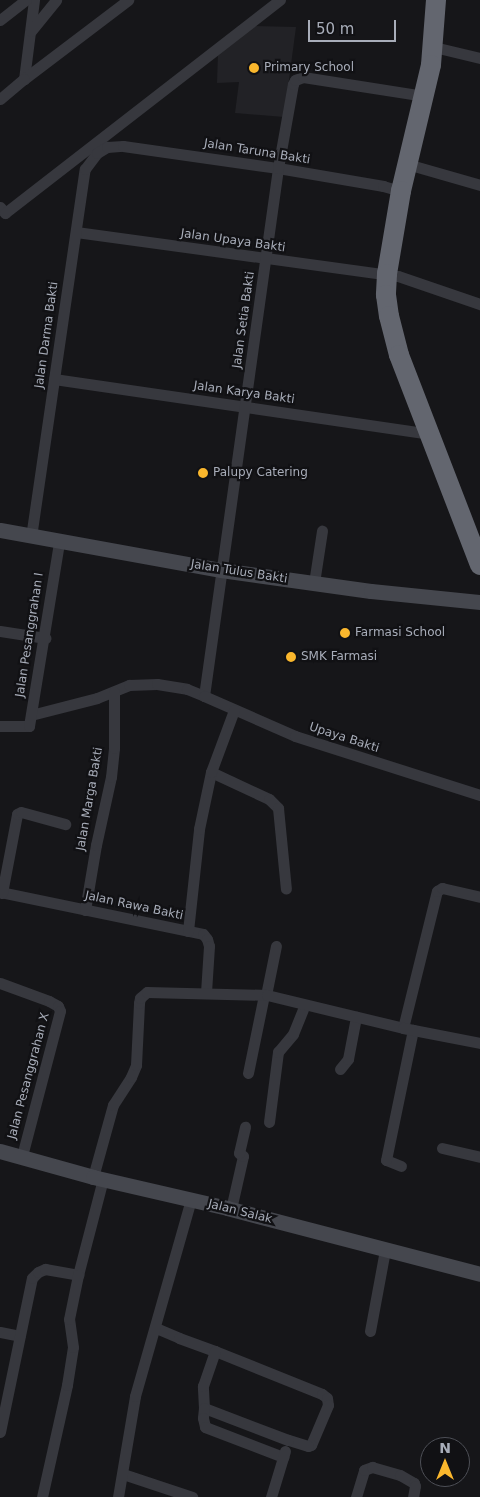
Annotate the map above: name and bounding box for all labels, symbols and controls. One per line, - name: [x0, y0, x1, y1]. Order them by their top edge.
- scale bar: [310, 10, 398, 42]
- text: 50 m: [316, 20, 354, 38]
- place label: Primary School: [264, 61, 354, 75]
- marker: Primary School: [248, 62, 260, 74]
- street label: Jalan Taruna Bakti: [203, 136, 311, 168]
- street label: Jalan Upaya Bakti: [180, 227, 286, 255]
- street label: Jalan Setia Bakti: [230, 271, 258, 369]
- street label: Jalan Darma Bakti: [32, 281, 62, 389]
- street label: Jalan Karya Bakti: [193, 379, 295, 407]
- place label: Palupy Catering: [213, 466, 308, 480]
- marker: Palupy Catering: [197, 467, 209, 479]
- street label: Jalan Tulus Bakti: [190, 557, 288, 587]
- street label: Jalan Pesanggrahan I: [13, 572, 47, 698]
- place label: Farmasi School: [355, 626, 445, 640]
- marker: Farmasi School: [339, 627, 351, 639]
- place label: SMK Farmasi: [301, 650, 377, 664]
- marker: SMK Farmasi: [285, 651, 297, 663]
- street label: Upaya Bakti: [307, 720, 381, 756]
- street label: Jalan Marga Bakti: [74, 746, 106, 852]
- street label: Jalan Rawa Bakti: [84, 889, 184, 923]
- street label: Jalan Pesanggrahan X: [5, 1011, 53, 1141]
- street label: Jalan Salak: [206, 1197, 274, 1227]
- north arrow: [420, 1437, 470, 1487]
- text: N: [439, 1440, 451, 1456]

